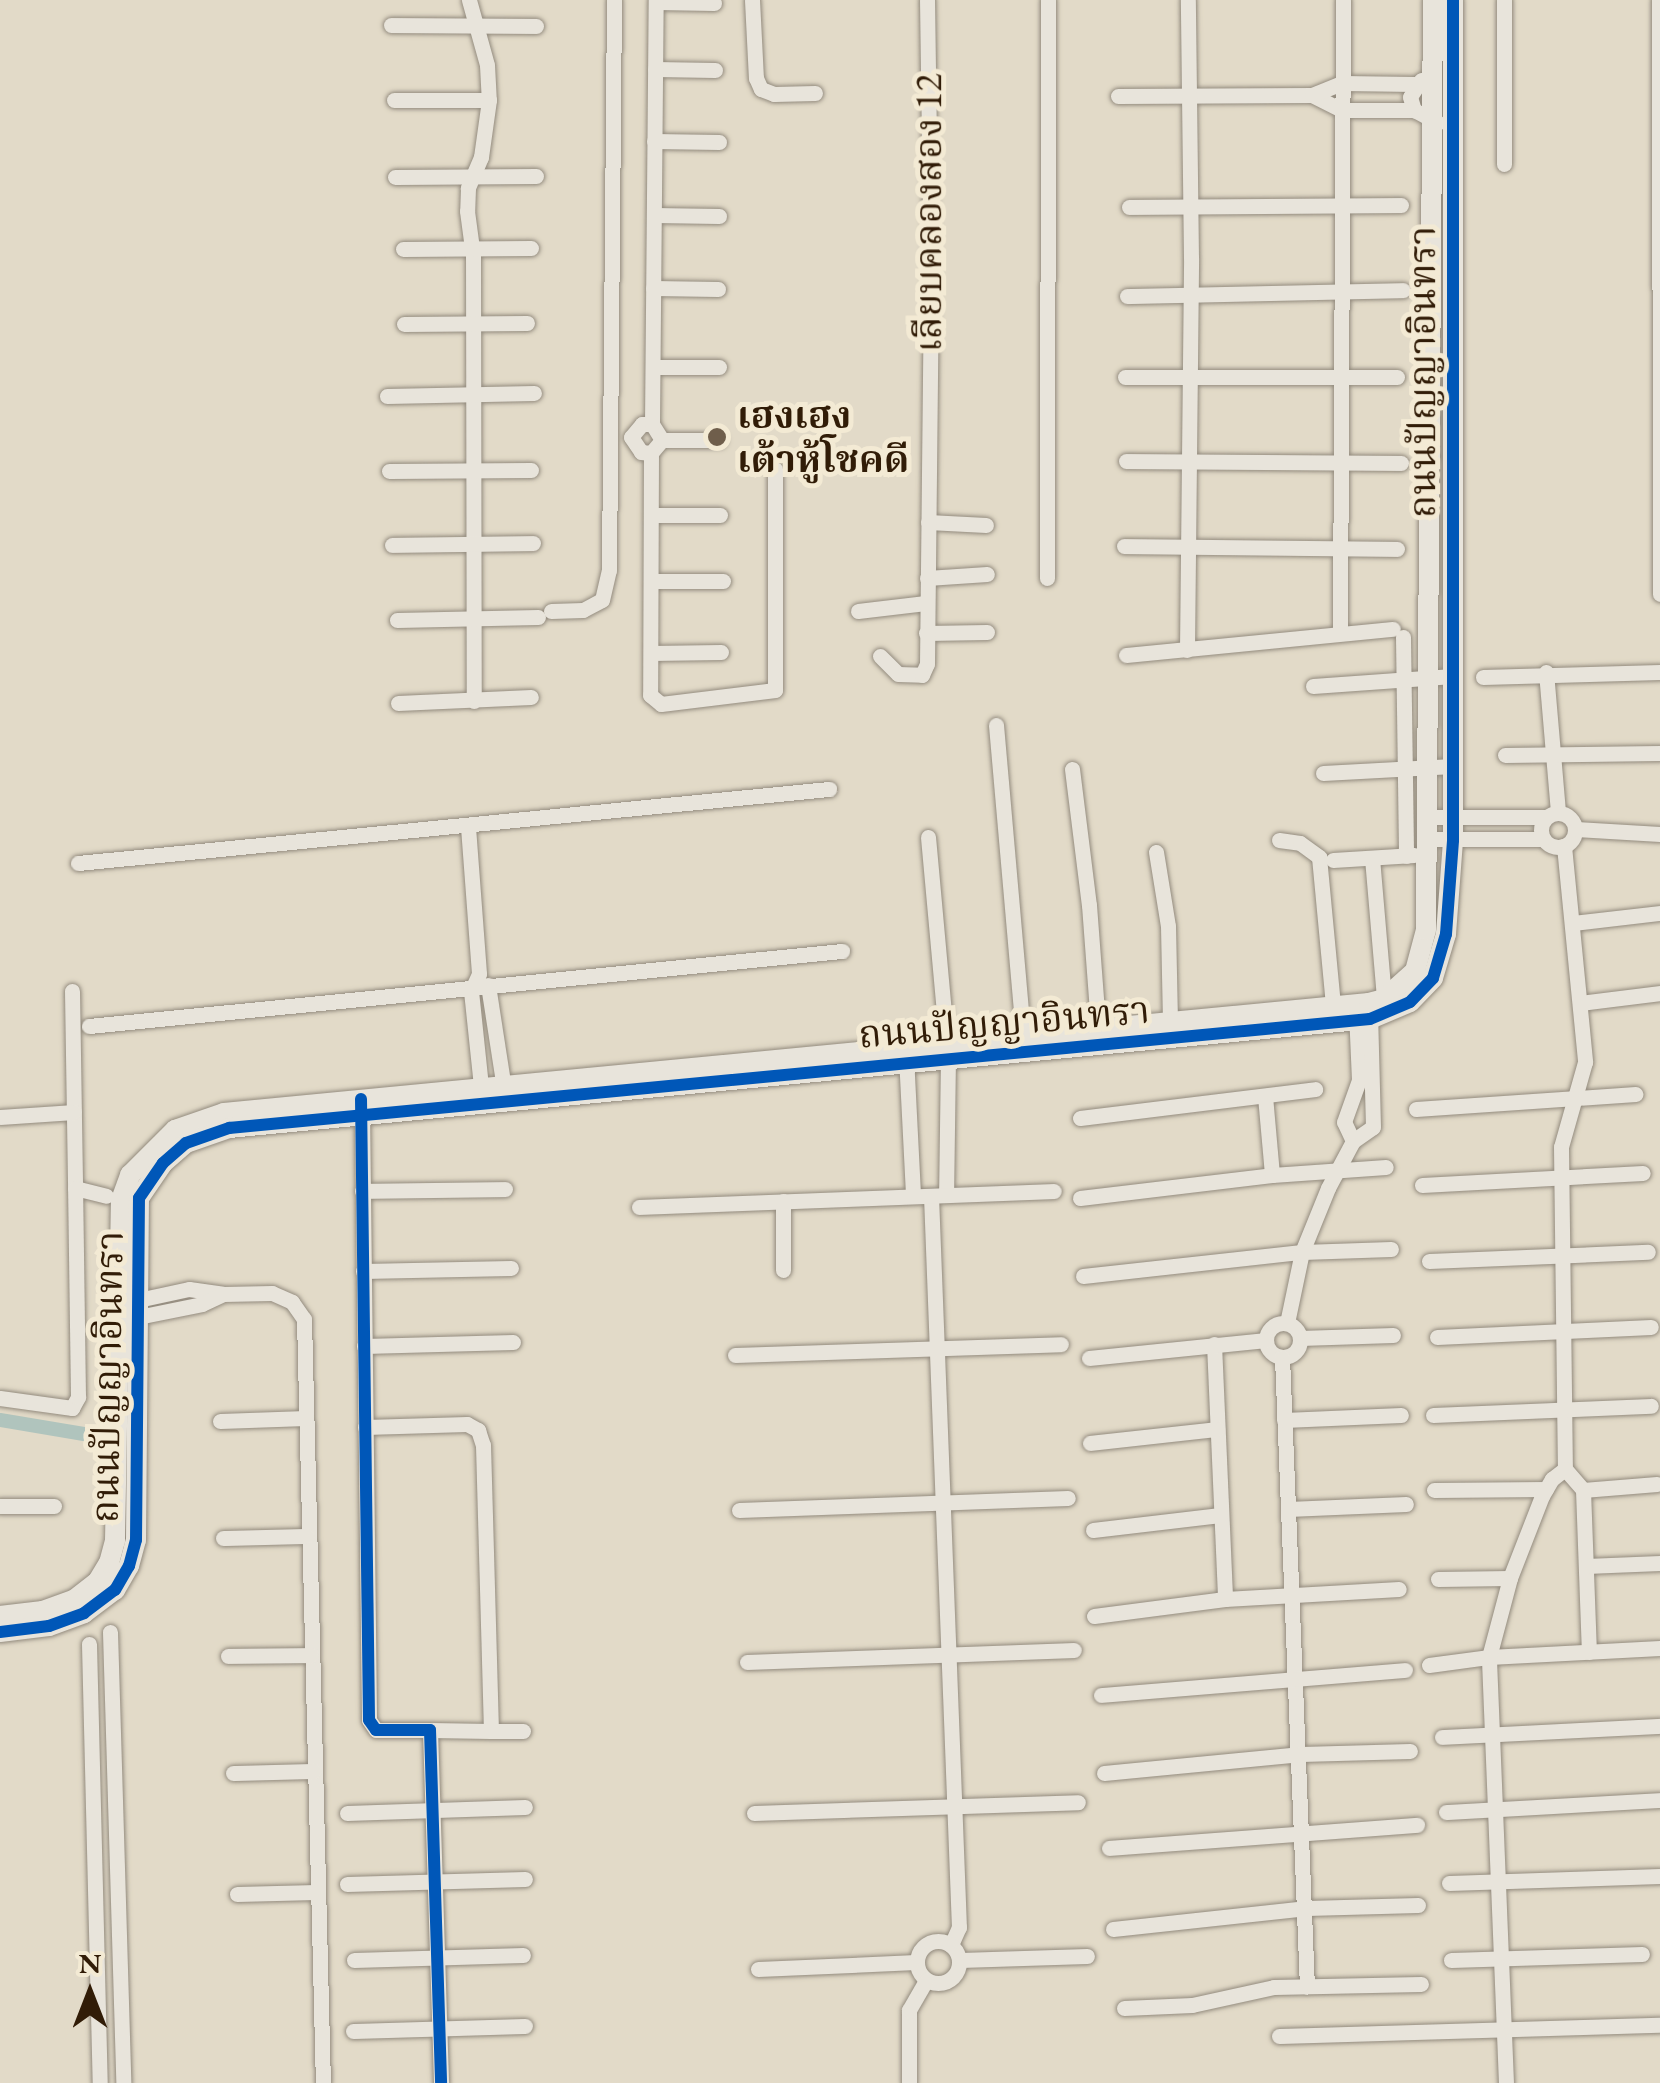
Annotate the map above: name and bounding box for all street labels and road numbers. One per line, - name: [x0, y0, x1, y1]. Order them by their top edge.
- street label: เลียบคลองสอง 12: [905, 74, 951, 352]
- street label: ถนนปัญญาอินทรา: [1399, 226, 1445, 518]
- street label: ถนนปัญญาอินทรา: [856, 987, 1152, 1057]
- street label: ถนนปัญญาอินทรา: [82, 1231, 132, 1523]

